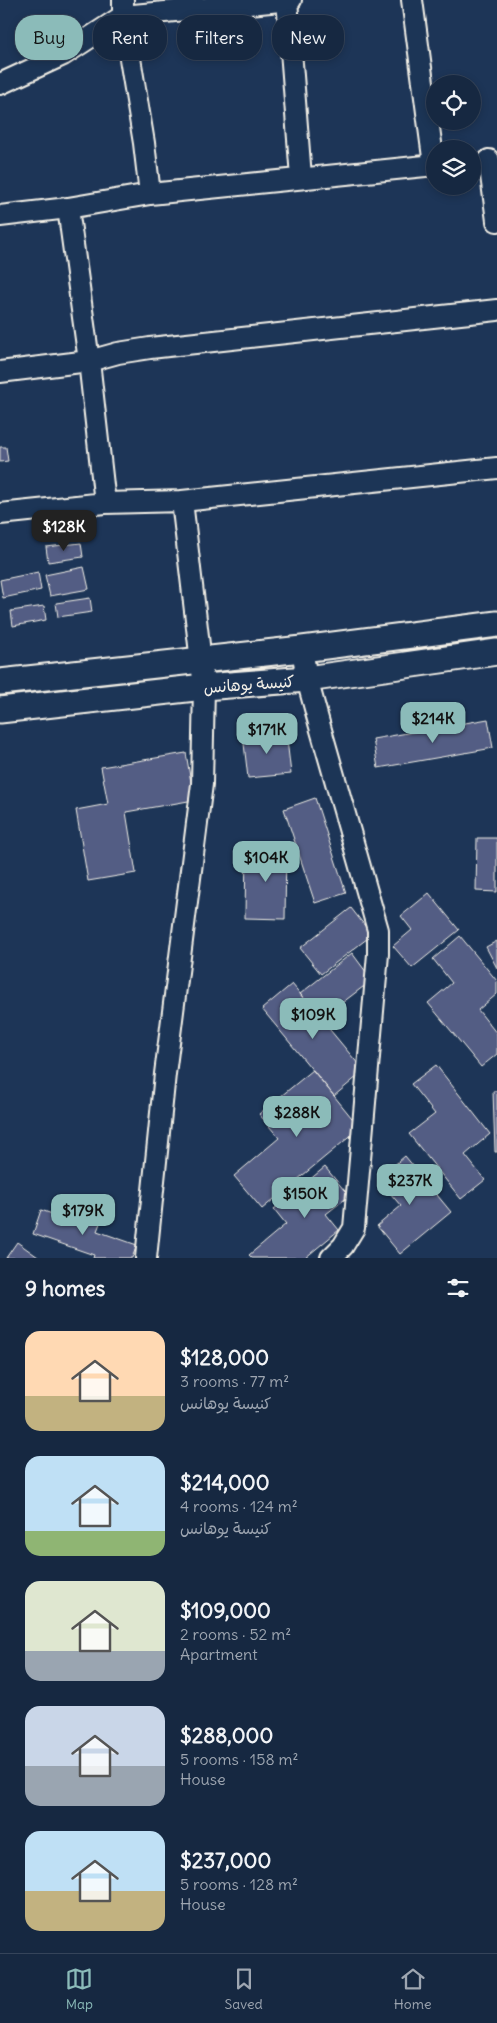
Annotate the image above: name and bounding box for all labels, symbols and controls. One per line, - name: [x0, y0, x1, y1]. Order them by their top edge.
- chip: Buy: [15, 15, 83, 60]
- chip: Rent: [93, 15, 167, 60]
- chip: Filters: [177, 15, 262, 60]
- chip: New: [272, 15, 344, 60]
- map controls: [426, 75, 481, 195]
- button: locate: [426, 75, 481, 130]
- button: layers: [426, 140, 481, 195]
- pin: $128K: [29, 510, 99, 552]
- text: $128K: [43, 516, 85, 536]
- street label: كنيسة يوهانس: [203, 671, 295, 698]
- pin: $214K: [398, 702, 468, 744]
- text: $214K: [411, 708, 455, 728]
- pin: $171K: [232, 712, 302, 755]
- text: $171K: [247, 719, 287, 739]
- pin: $104K: [231, 840, 301, 883]
- text: $104K: [244, 847, 288, 867]
- pin: $109K: [278, 998, 348, 1040]
- text: $109K: [291, 1004, 335, 1024]
- pin: $288K: [262, 1096, 332, 1138]
- text: $288K: [274, 1102, 320, 1122]
- pin: $237K: [375, 1164, 445, 1206]
- text: $237K: [388, 1170, 432, 1190]
- pin: $150K: [270, 1176, 340, 1219]
- text: $150K: [283, 1183, 327, 1203]
- pin: $179K: [48, 1194, 118, 1236]
- text: $179K: [62, 1200, 104, 1220]
- icon: filters: [444, 1274, 472, 1302]
- text: 9 homes: [25, 1275, 105, 1302]
- text: $128,000: [180, 1344, 269, 1371]
- icon: home: [65, 1351, 125, 1411]
- text: 3 rooms · 77 m²: [180, 1371, 289, 1391]
- text: كنيسة يوهانس: [180, 1393, 271, 1413]
- text: $214,000: [180, 1469, 269, 1496]
- icon: home: [65, 1476, 125, 1536]
- text: 4 rooms · 124 m²: [180, 1496, 298, 1516]
- text: كنيسة يوهانس: [180, 1518, 271, 1538]
- text: $109,000: [180, 1597, 271, 1624]
- icon: home: [65, 1601, 125, 1661]
- text: 2 rooms · 52 m²: [180, 1624, 291, 1644]
- text: Apartment: [180, 1644, 258, 1664]
- text: $288,000: [180, 1722, 273, 1749]
- icon: home: [65, 1726, 125, 1786]
- text: 5 rooms · 158 m²: [180, 1749, 298, 1769]
- text: House: [180, 1769, 226, 1789]
- text: $237,000: [180, 1847, 271, 1874]
- icon: home: [65, 1851, 125, 1911]
- text: 5 rooms · 128 m²: [180, 1874, 298, 1894]
- text: House: [180, 1894, 226, 1914]
- tab: Map: [65, 1965, 93, 2013]
- tab: Saved: [224, 1965, 263, 2013]
- tab: Home: [394, 1965, 431, 2013]

